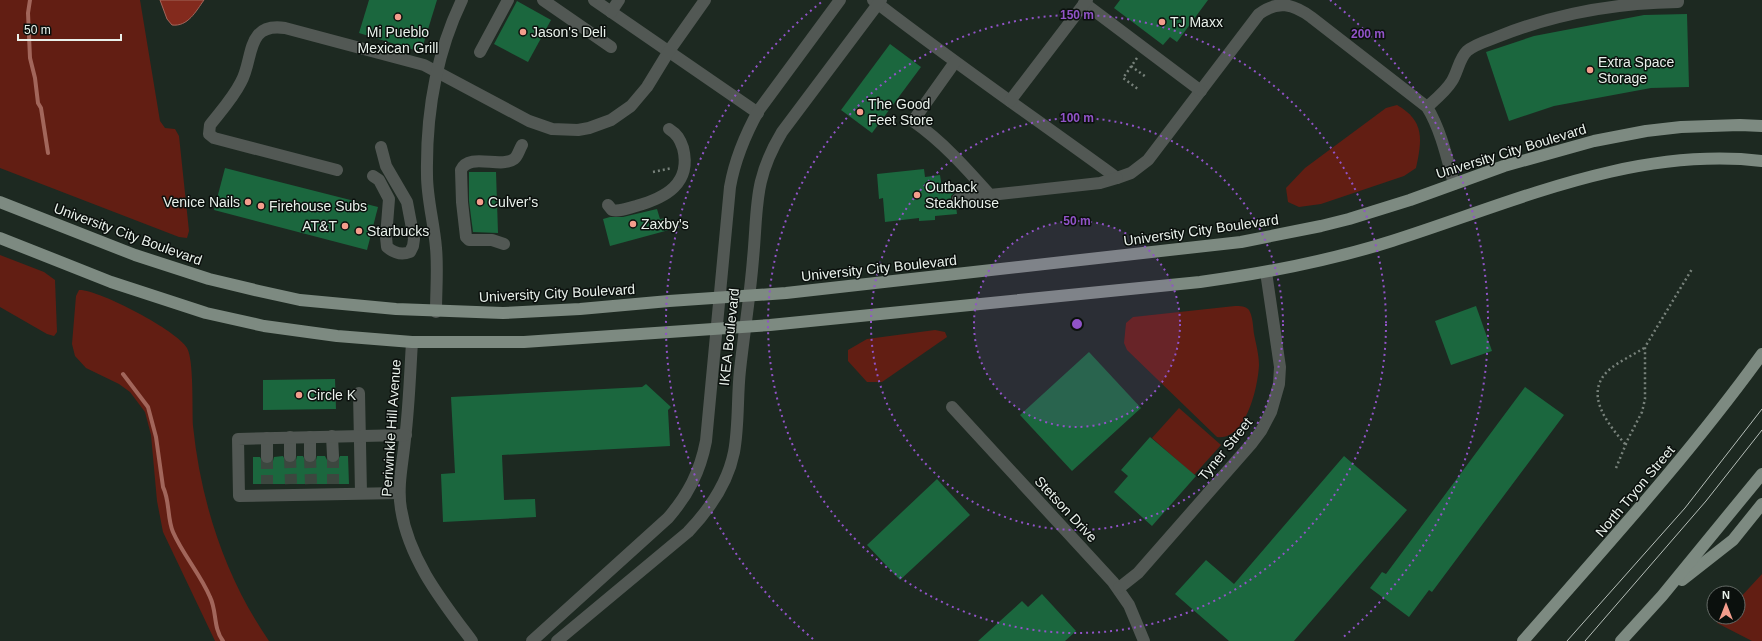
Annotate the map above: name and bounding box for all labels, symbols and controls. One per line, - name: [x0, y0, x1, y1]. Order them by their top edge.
- text: 150 m: [1060, 8, 1094, 22]
- marker: Mi Pueblo Mexican Grill: [393, 12, 403, 22]
- place label: TJ Maxx: [1170, 14, 1223, 30]
- scale bar: [18, 16, 121, 42]
- marker: TJ Maxx: [1157, 17, 1167, 27]
- text: 50 m: [24, 23, 51, 37]
- place label: Mi Pueblo Mexican Grill: [358, 24, 438, 56]
- place label: Jason's Deli: [531, 24, 606, 40]
- marker: Jason's Deli: [518, 27, 528, 37]
- text: 200 m: [1351, 27, 1385, 41]
- place label: Extra Space Storage: [1598, 54, 1674, 86]
- marker: Extra Space Storage: [1585, 65, 1595, 75]
- place label: The Good Feet Store: [868, 96, 934, 128]
- marker: The Good Feet Store: [855, 107, 865, 117]
- text: 100 m: [1060, 111, 1094, 125]
- street label: University City Boulevard: [1434, 120, 1588, 182]
- place label: Outback Steakhouse: [925, 179, 999, 211]
- marker: Outback Steakhouse: [912, 190, 922, 200]
- place label: Venice Nails: [163, 194, 240, 210]
- place label: Culver's: [488, 194, 538, 210]
- marker: Venice Nails: [243, 197, 253, 207]
- marker: Culver's: [475, 197, 485, 207]
- place label: Firehouse Subs: [269, 198, 367, 214]
- street label: University City Boulevard: [52, 200, 204, 268]
- marker: Firehouse Subs: [256, 201, 266, 211]
- street label: University City Boulevard: [1122, 211, 1280, 249]
- text: 50 m: [1063, 214, 1091, 228]
- place label: Zaxby's: [641, 216, 689, 232]
- place label: AT&T: [302, 218, 337, 234]
- marker: Zaxby's: [628, 219, 638, 229]
- marker: AT&T: [340, 221, 350, 231]
- place label: Starbucks: [367, 223, 429, 239]
- marker: Starbucks: [354, 226, 364, 236]
- street label: University City Boulevard: [800, 252, 958, 284]
- street label: University City Boulevard: [478, 281, 636, 305]
- street label: IKEA Boulevard: [716, 287, 742, 387]
- centre of rings: [1070, 317, 1084, 331]
- street label: Periwinkle Hill Avenue: [378, 359, 404, 497]
- place label: Circle K: [307, 387, 357, 403]
- marker: Circle K: [294, 390, 304, 400]
- street label: Tyner Street: [1195, 414, 1255, 484]
- street label: North Tryon Street: [1592, 442, 1678, 540]
- street label: Stetson Drive: [1031, 473, 1101, 545]
- north arrow: [1706, 585, 1746, 625]
- text: N: [1722, 589, 1730, 601]

